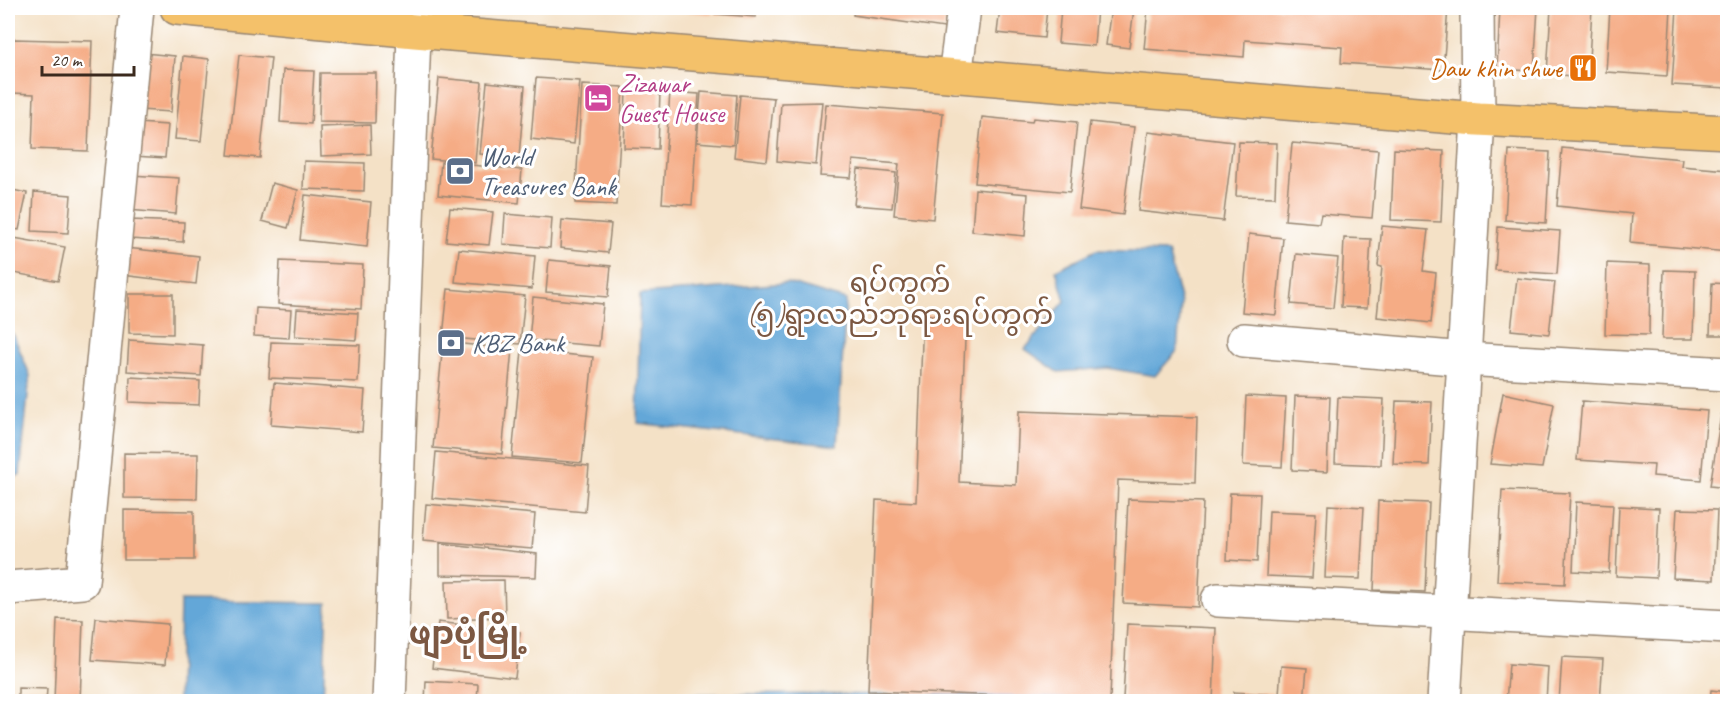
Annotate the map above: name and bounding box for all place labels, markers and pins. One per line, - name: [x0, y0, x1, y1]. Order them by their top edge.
- place label: Daw khin shwe: [1429, 52, 1564, 85]
- restaurant icon: Daw khin shwe: [1567, 52, 1599, 84]
- place label: Zizawar Guest House: [619, 67, 726, 130]
- hotel icon: Zizawar Guest House: [582, 82, 614, 114]
- place label: World Treasures Bank: [481, 140, 618, 203]
- bank icon: World Treasures Bank: [444, 155, 476, 187]
- bank icon: KBZ Bank: [435, 327, 467, 359]
- place label: KBZ Bank: [472, 327, 566, 360]

